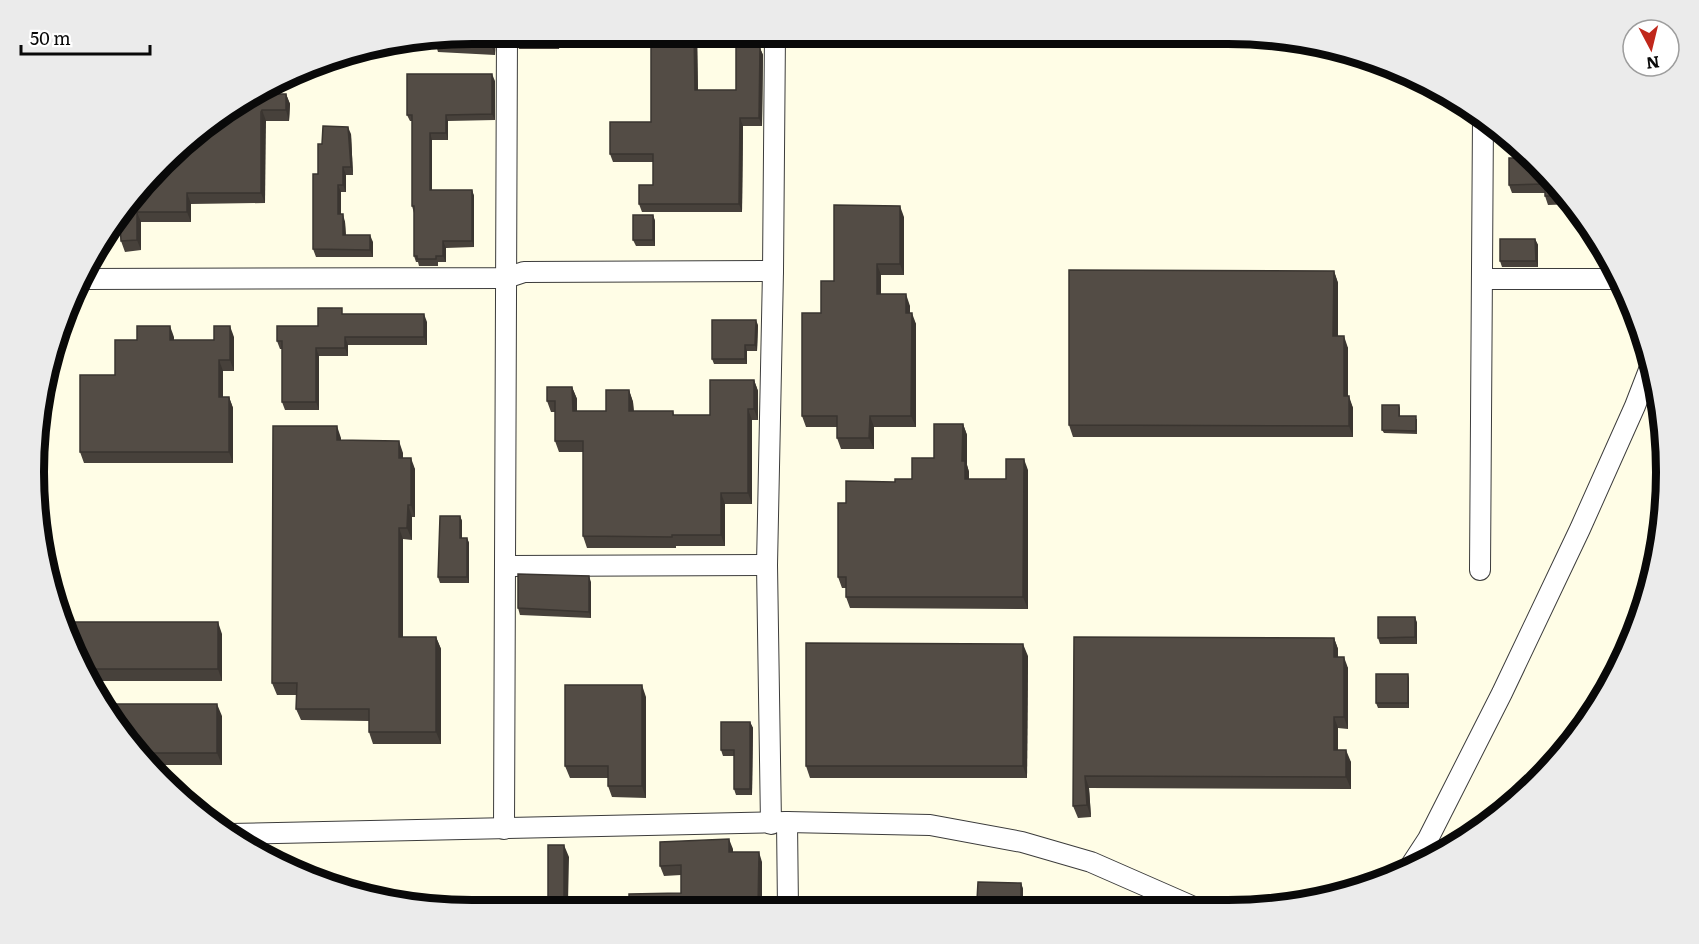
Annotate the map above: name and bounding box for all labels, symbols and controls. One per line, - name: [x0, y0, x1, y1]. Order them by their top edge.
- scale bar: [21, 18, 150, 56]
- north arrow: [1621, 18, 1681, 78]
- text: 50 m: [30, 24, 71, 51]
- text: N: [1645, 51, 1661, 77]

